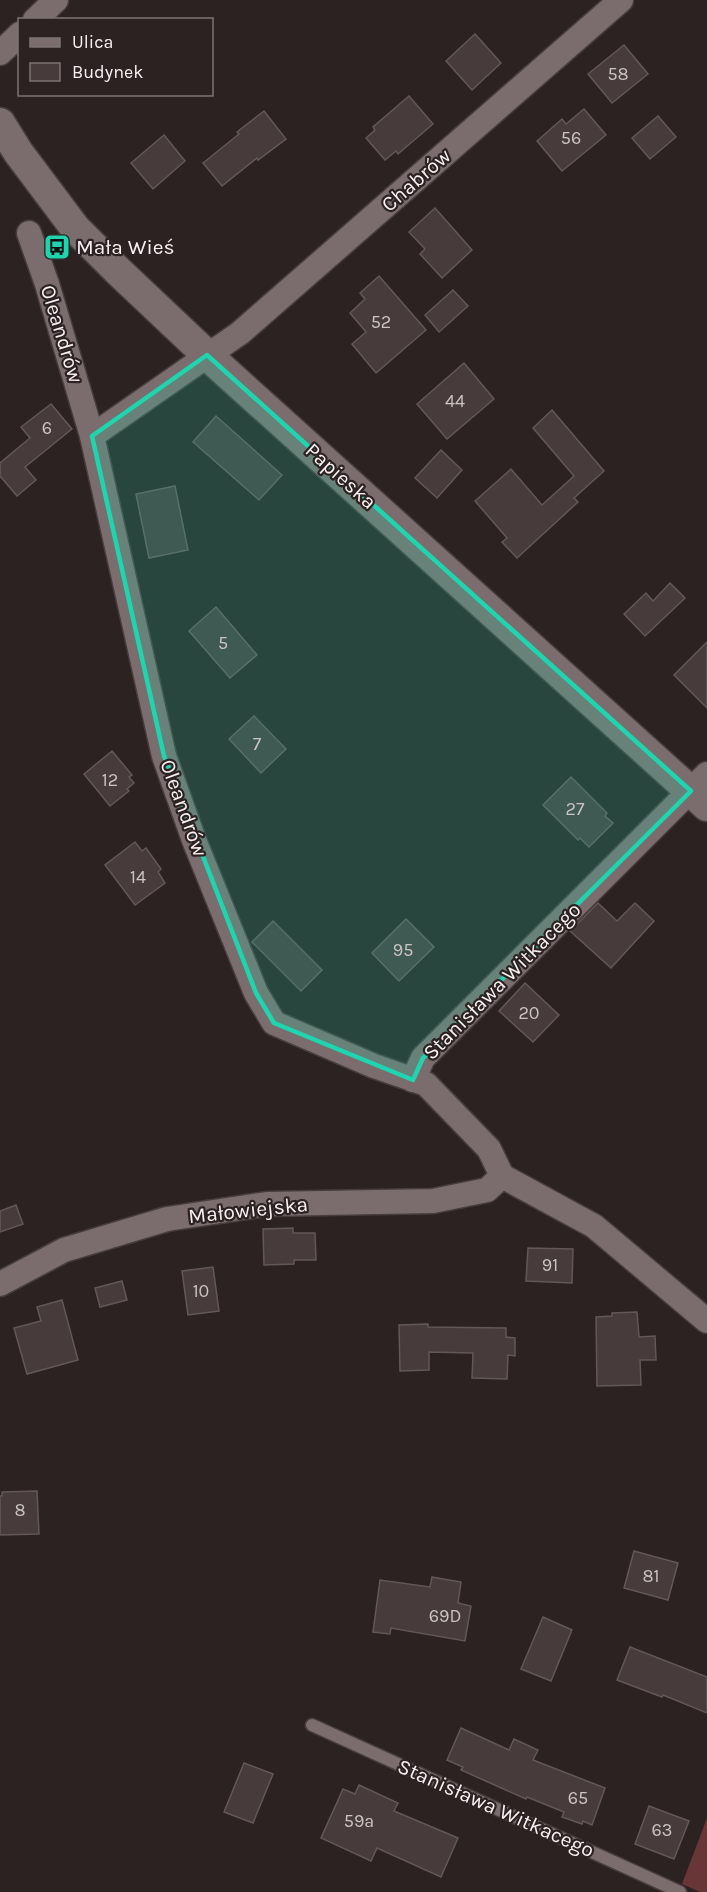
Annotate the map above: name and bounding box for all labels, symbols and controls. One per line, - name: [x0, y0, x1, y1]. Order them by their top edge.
- legend: [18, 18, 213, 96]
- text: Ulica: [72, 31, 113, 53]
- text: Budynek: [72, 61, 143, 83]
- house number: 58: [607, 63, 629, 85]
- house number: 56: [561, 127, 581, 149]
- street label: Chabrów: [376, 143, 456, 217]
- bus stop icon: Mała Wieś: [42, 232, 72, 262]
- place label: Mała Wieś: [76, 235, 175, 259]
- street label: Oleandrów: [36, 282, 88, 386]
- house number: 52: [371, 311, 391, 333]
- house number: 44: [445, 390, 465, 412]
- house number: 6: [42, 417, 52, 439]
- street label: Papieska: [301, 438, 381, 514]
- house number: 5: [218, 632, 228, 654]
- house number: 7: [253, 733, 262, 755]
- street label: Oleandrów: [155, 756, 213, 860]
- house number: 12: [102, 769, 118, 791]
- house number: 27: [566, 798, 585, 820]
- house number: 14: [130, 866, 146, 888]
- street label: Stanisława Witkacego: [418, 897, 586, 1065]
- house number: 95: [393, 939, 413, 961]
- house number: 20: [518, 1002, 540, 1024]
- street label: Małowiejska: [187, 1192, 309, 1228]
- house number: 91: [542, 1254, 558, 1276]
- house number: 10: [193, 1280, 209, 1302]
- house number: 8: [14, 1499, 26, 1521]
- house number: 81: [642, 1565, 660, 1587]
- house number: 69D: [429, 1605, 461, 1627]
- street label: Stanisława Witkacego: [394, 1754, 598, 1862]
- house number: 65: [568, 1787, 588, 1809]
- house number: 59a: [344, 1810, 374, 1832]
- house number: 63: [652, 1819, 672, 1841]

